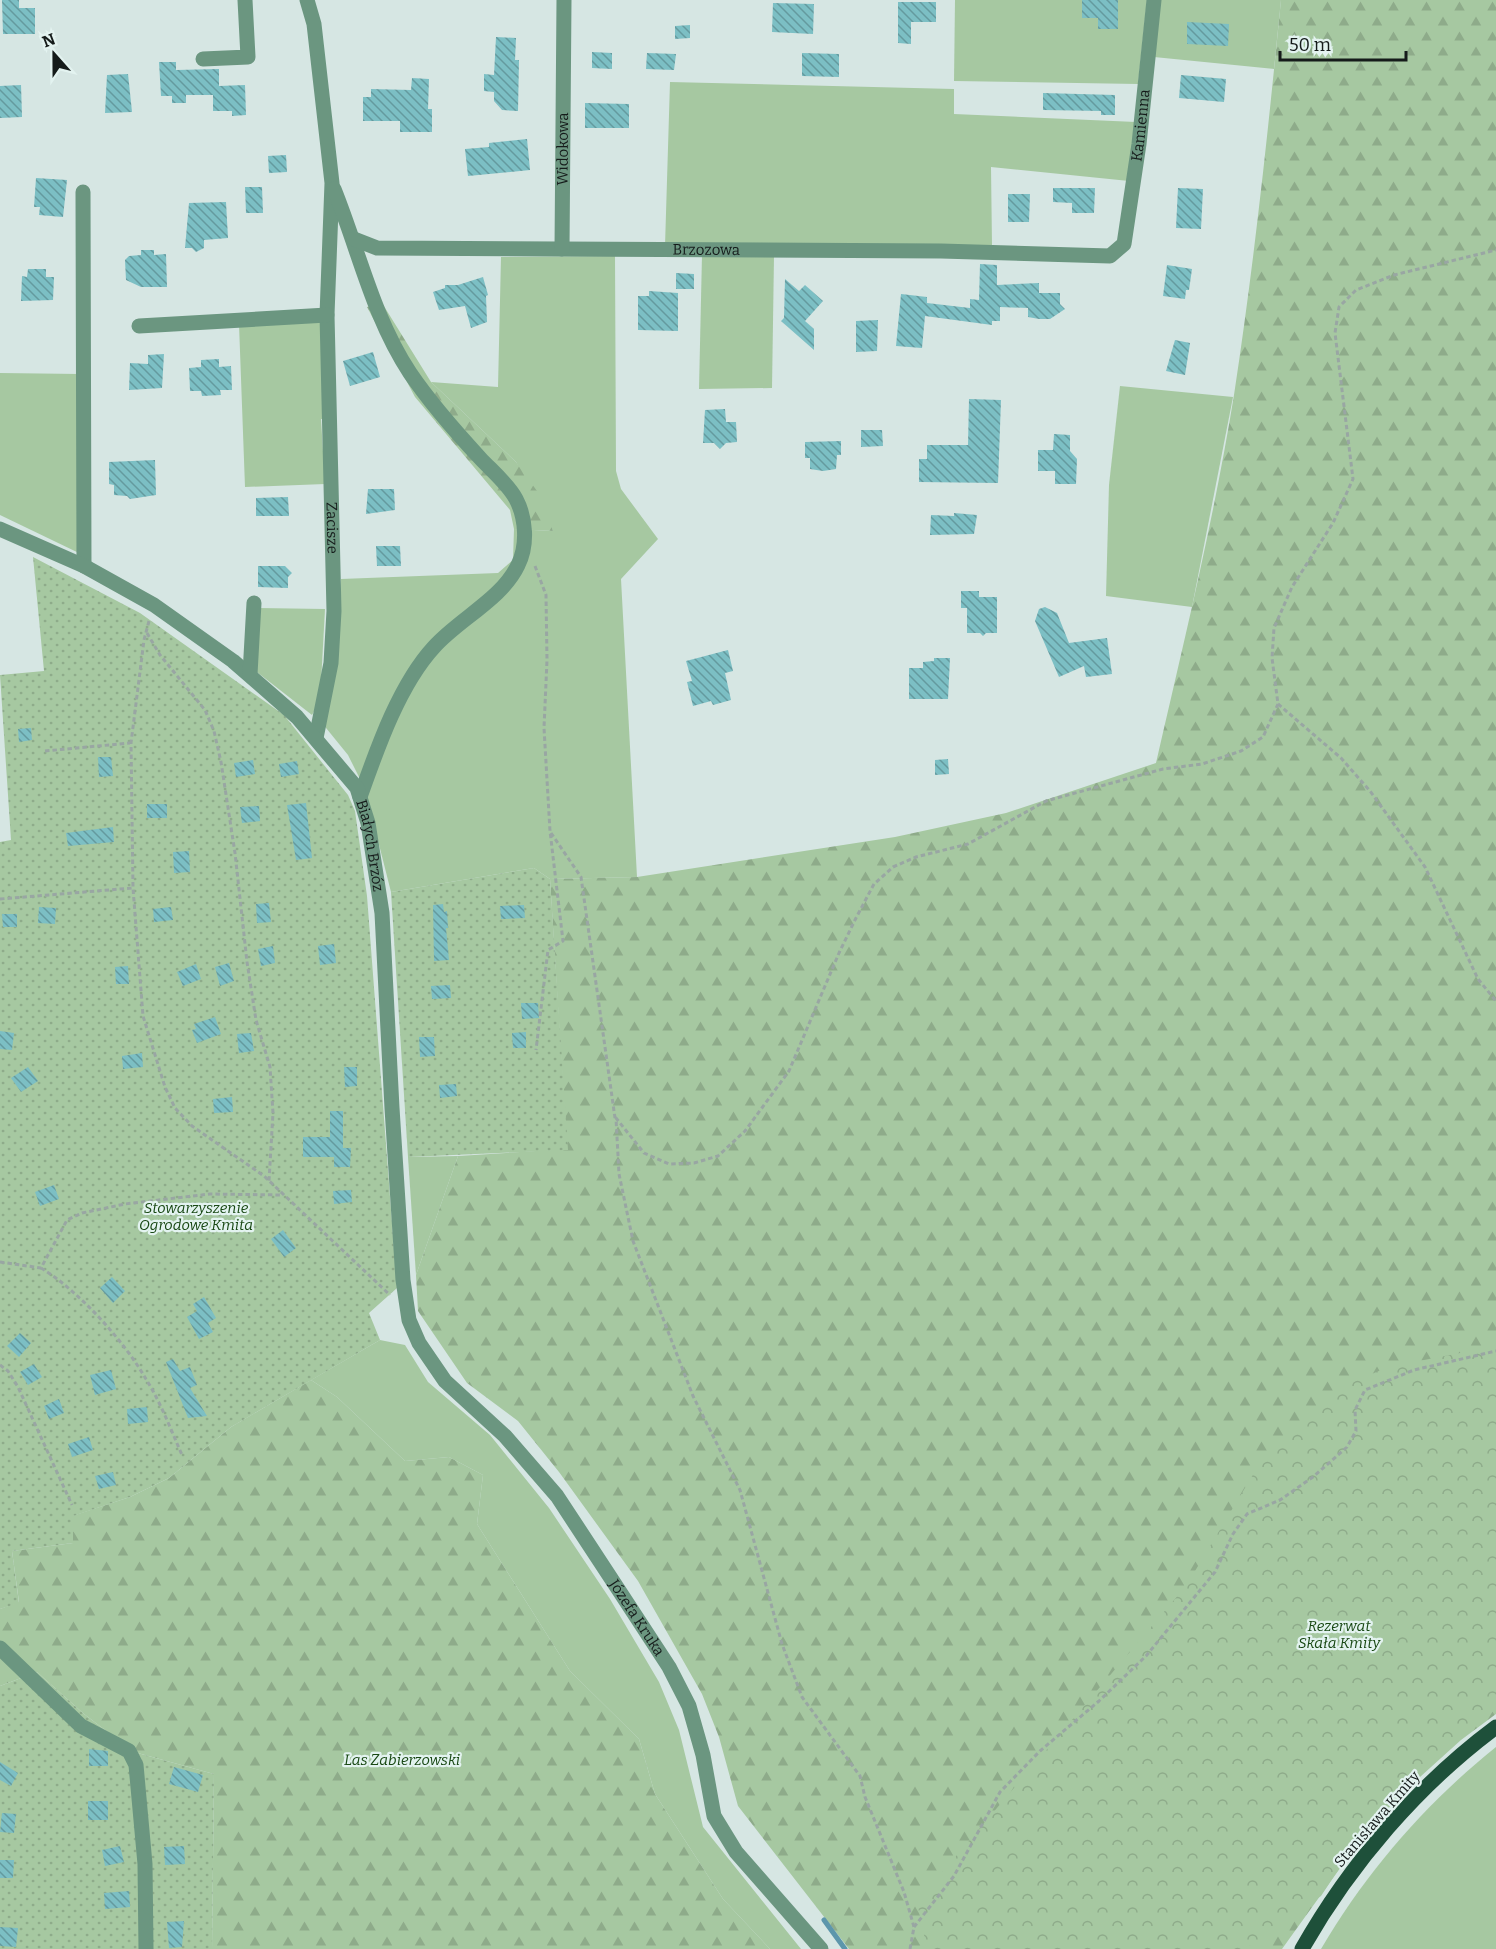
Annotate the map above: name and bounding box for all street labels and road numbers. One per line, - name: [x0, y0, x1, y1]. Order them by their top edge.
- street label: Kamienna: [1127, 88, 1154, 163]
- street label: Widokowa: [554, 112, 572, 186]
- street label: Brzozowa: [673, 241, 740, 259]
- street label: Zacisze: [322, 502, 342, 554]
- street label: Białych Brzóz: [352, 797, 388, 893]
- street label: Józefa Kruka: [605, 1575, 668, 1659]
- street label: Stanisława Kmity: [1330, 1767, 1424, 1871]

